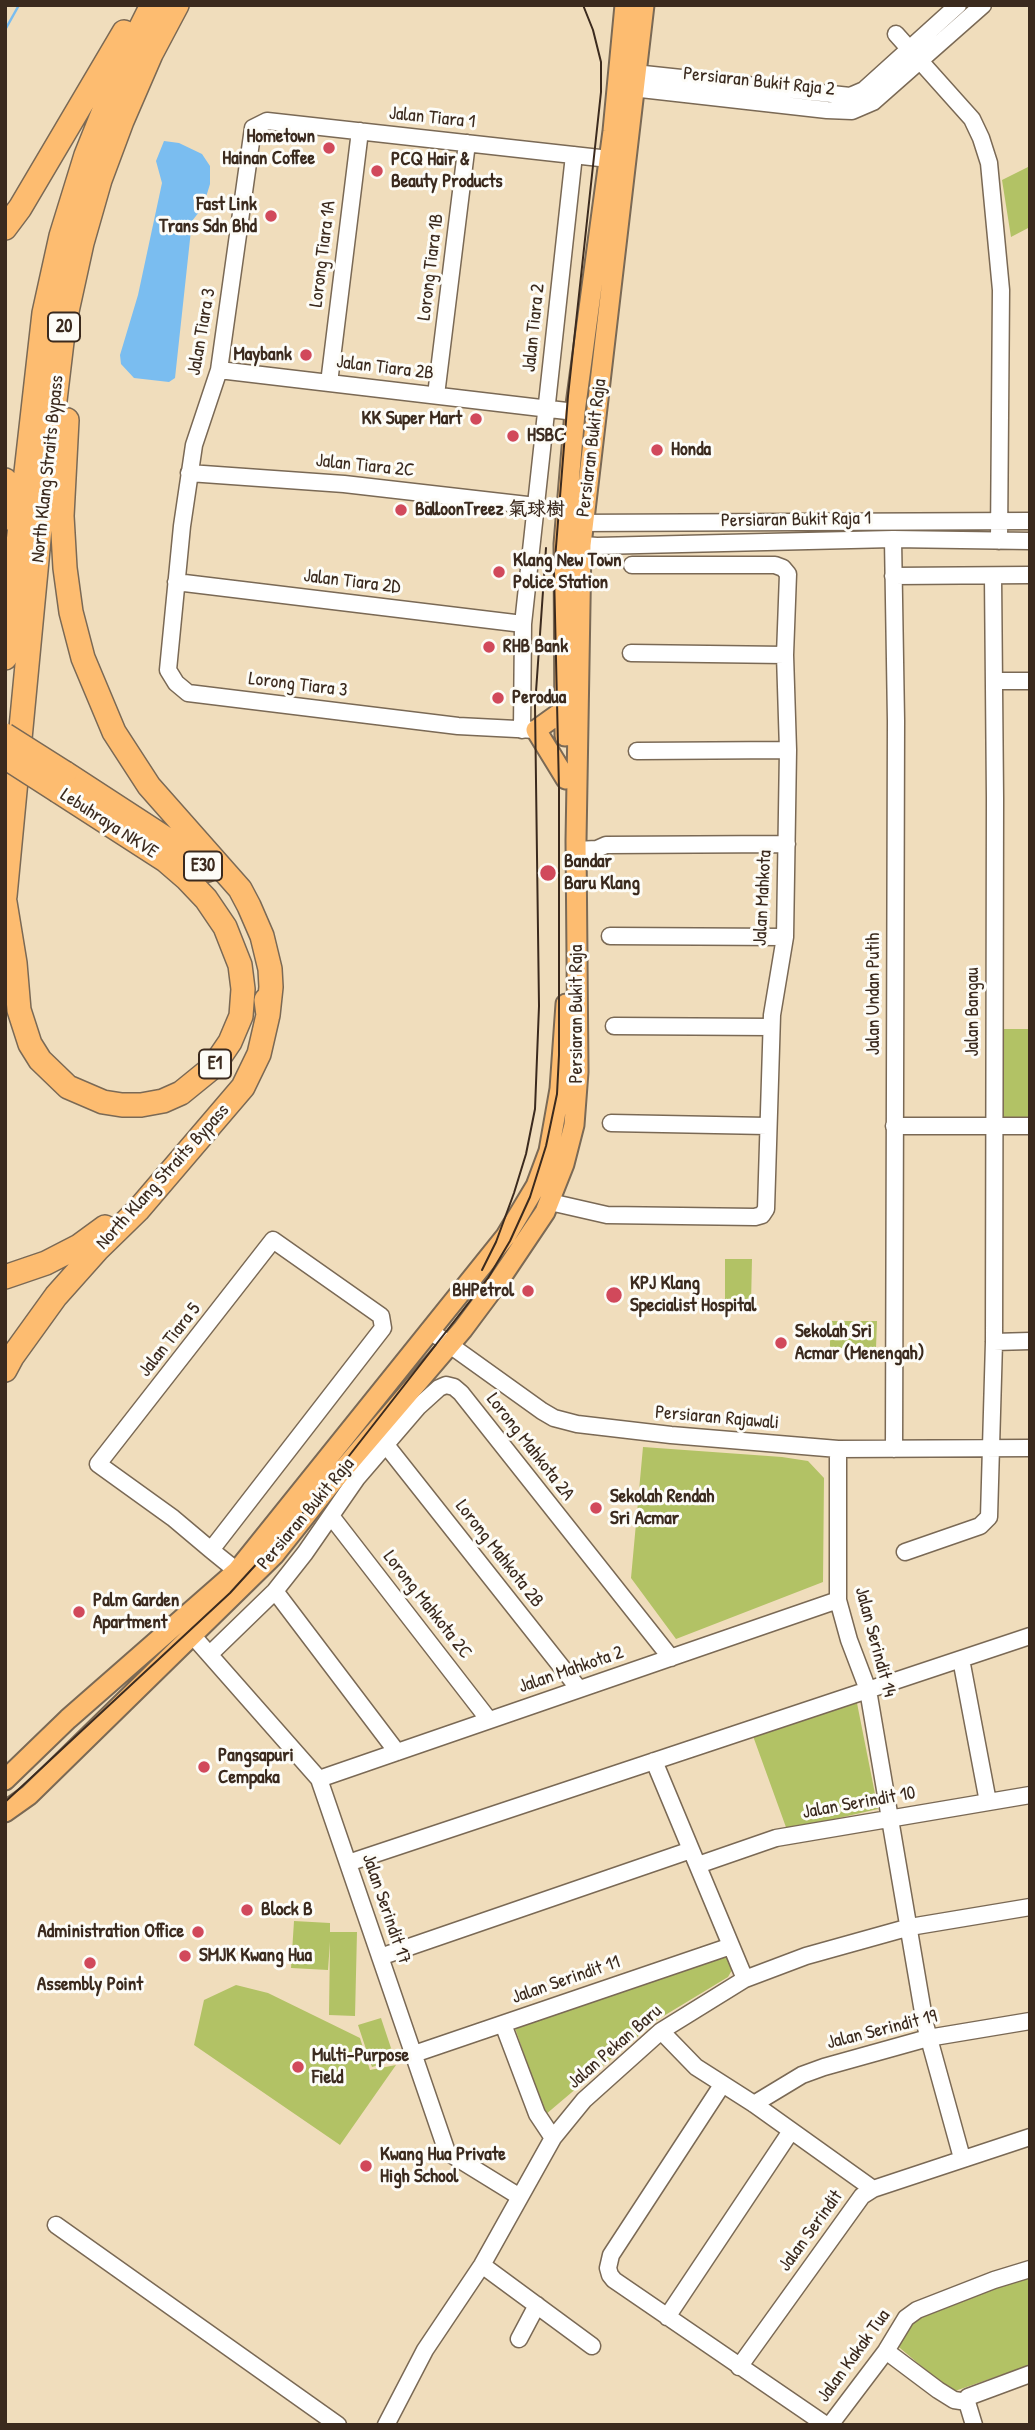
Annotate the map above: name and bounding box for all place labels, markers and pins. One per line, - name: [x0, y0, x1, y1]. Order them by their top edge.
- place label: Hometown Hainan Coffee: [222, 126, 315, 170]
- marker: Hometown Hainan Coffee: [321, 140, 337, 156]
- place label: PCQ Hair & Beauty Products: [391, 149, 503, 193]
- marker: PCQ Hair & Beauty Products: [369, 163, 385, 179]
- place label: Fast Link Trans Sdn Bhd: [159, 194, 257, 238]
- marker: Fast Link Trans Sdn Bhd: [263, 208, 279, 224]
- place label: Maybank: [233, 344, 292, 366]
- marker: Maybank: [298, 347, 314, 363]
- place label: KK Super Mart: [361, 408, 462, 430]
- marker: KK Super Mart: [468, 411, 484, 427]
- place label: HSBC: [527, 425, 565, 447]
- marker: HSBC: [505, 428, 521, 444]
- place label: Honda: [671, 439, 711, 461]
- marker: Honda: [649, 442, 665, 458]
- place label: BalloonTreez 氣球樹: [415, 499, 565, 521]
- marker: BalloonTreez 氣球樹: [393, 502, 409, 518]
- place label: Klang New Town Police Station: [513, 550, 622, 594]
- marker: Klang New Town Police Station: [491, 564, 507, 580]
- place label: RHB Bank: [503, 636, 568, 658]
- marker: RHB Bank: [481, 639, 497, 655]
- place label: Perodua: [512, 687, 566, 709]
- marker: Perodua: [490, 690, 506, 706]
- place label: Bandar Baru Klang: [564, 851, 640, 895]
- marker: Bandar Baru Klang: [538, 863, 558, 883]
- place label: KPJ Klang Specialist Hospital: [630, 1273, 756, 1317]
- place label: BHPetrol: [452, 1280, 514, 1302]
- marker: BHPetrol: [520, 1283, 536, 1299]
- marker: KPJ Klang Specialist Hospital: [604, 1285, 624, 1305]
- place label: Sekolah Sri Acmar (Menengah): [795, 1321, 924, 1365]
- marker: Sekolah Sri Acmar (Menengah): [773, 1335, 789, 1351]
- place label: Sekolah Rendah Sri Acmar: [610, 1486, 714, 1530]
- marker: Sekolah Rendah Sri Acmar: [588, 1500, 604, 1516]
- place label: Palm Garden Apartment: [93, 1590, 179, 1634]
- marker: Palm Garden Apartment: [71, 1604, 87, 1620]
- place label: Pangsapuri Cempaka: [218, 1745, 294, 1789]
- marker: Pangsapuri Cempaka: [196, 1759, 212, 1775]
- place label: Block B: [261, 1899, 313, 1921]
- marker: Block B: [239, 1902, 255, 1918]
- place label: Administration Office: [38, 1921, 184, 1943]
- marker: Administration Office: [190, 1924, 206, 1940]
- place label: SMJK Kwang Hua: [199, 1945, 312, 1967]
- marker: SMJK Kwang Hua: [177, 1948, 193, 1964]
- marker: Assembly Point: [82, 1955, 98, 1971]
- place label: Assembly Point: [37, 1974, 143, 1996]
- place label: Multi-Purpose Field: [312, 2045, 409, 2089]
- marker: Multi-Purpose Field: [290, 2059, 306, 2075]
- place label: Kwang Hua Private High School: [380, 2144, 506, 2188]
- marker: Kwang Hua Private High School: [358, 2158, 374, 2174]

